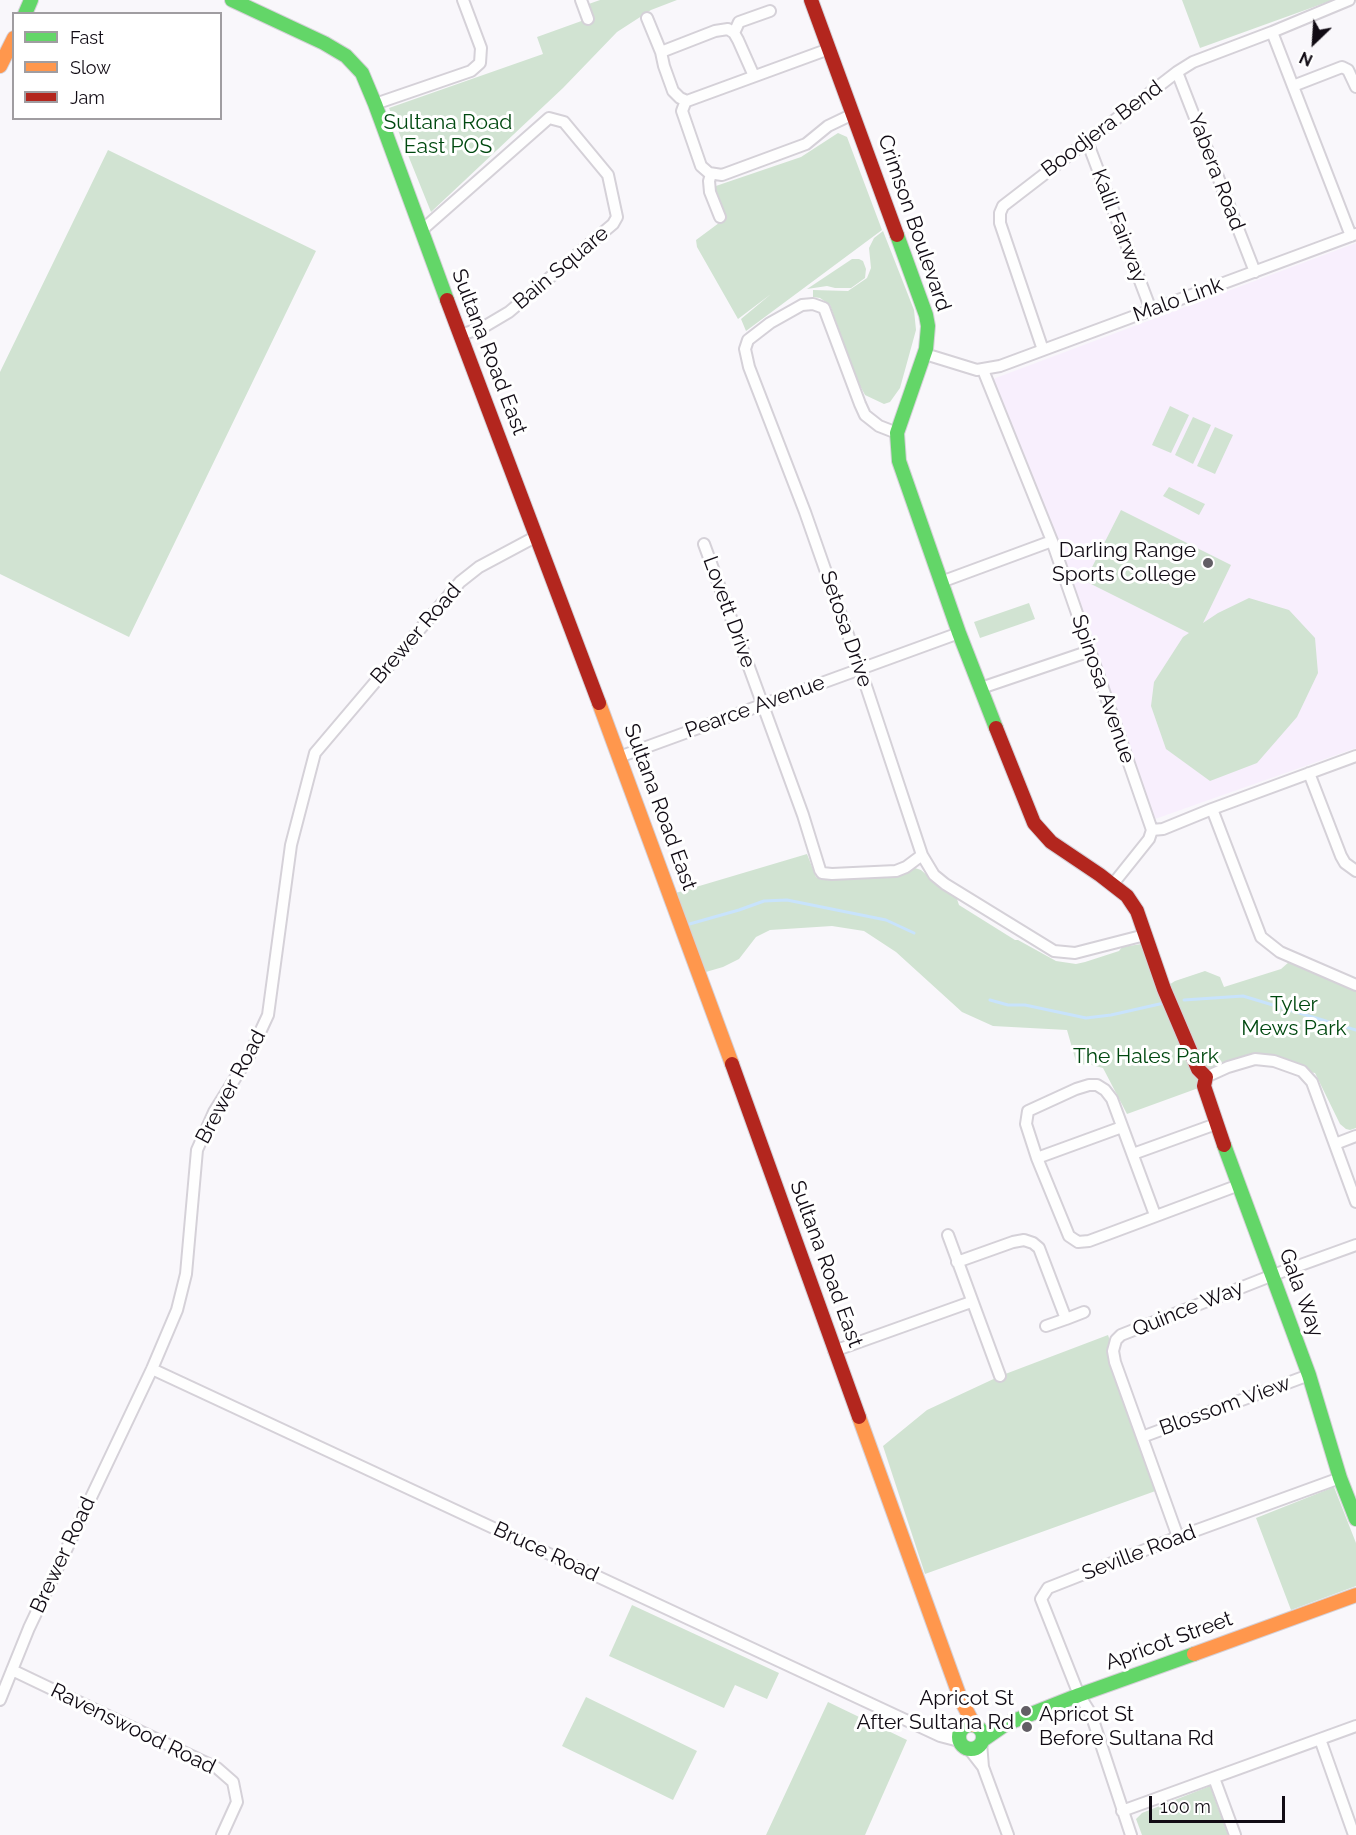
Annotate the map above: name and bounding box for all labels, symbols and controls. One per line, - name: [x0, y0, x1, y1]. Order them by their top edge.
- legend: [12, 12, 222, 120]
- north arrow: [1284, 12, 1344, 72]
- text: Fast: [70, 27, 104, 48]
- text: N: [1297, 48, 1316, 70]
- text: Slow: [70, 57, 111, 78]
- street label: Boodjera Bend: [1037, 75, 1167, 183]
- text: Jam: [70, 87, 105, 108]
- park label: Sultana Road East POS: [384, 110, 512, 160]
- street label: Yabera Road: [1182, 110, 1250, 234]
- street label: Crimson Boulevard: [872, 131, 956, 315]
- street label: Kalil Fairway: [1086, 165, 1152, 287]
- street label: Bain Square: [508, 221, 614, 315]
- street label: Sultana Road East: [446, 266, 532, 438]
- street label: Malo Link: [1130, 272, 1226, 328]
- place label: Darling Range Sports College: [1052, 538, 1196, 588]
- street label: Lovett Drive: [697, 553, 761, 671]
- marker: Darling Range Sports College: [1201, 556, 1215, 570]
- street label: Setosa Drive: [814, 568, 878, 690]
- street label: Brewer Road: [365, 579, 467, 689]
- street label: Spinosa Avenue: [1066, 611, 1140, 767]
- street label: Pearce Avenue: [682, 670, 828, 744]
- street label: Sultana Road East: [618, 720, 702, 894]
- park label: Tyler Mews Park: [1241, 992, 1347, 1042]
- street label: Brewer Road: [190, 1026, 272, 1148]
- park label: The Hales Park: [1073, 1044, 1219, 1070]
- street label: Sultana Road East: [784, 1177, 868, 1351]
- street label: Gala Way: [1273, 1245, 1329, 1341]
- street label: Quince Way: [1129, 1275, 1247, 1343]
- street label: Blossom View: [1156, 1371, 1294, 1441]
- street label: Brewer Road: [25, 1493, 101, 1617]
- street label: Bruce Road: [489, 1517, 603, 1587]
- street label: Seville Road: [1078, 1520, 1200, 1586]
- street label: Apricot Street: [1102, 1606, 1236, 1676]
- street label: Ravenswood Road: [46, 1678, 220, 1780]
- place label: Apricot St After Sultana Rd: [856, 1686, 1014, 1736]
- place label: Apricot St Before Sultana Rd: [1039, 1702, 1214, 1752]
- marker: Apricot St After Sultana Rd: [1019, 1704, 1033, 1718]
- marker: Apricot St Before Sultana Rd: [1020, 1720, 1034, 1734]
- scale bar: [1152, 1784, 1288, 1822]
- text: 100 m: [1160, 1796, 1211, 1817]

